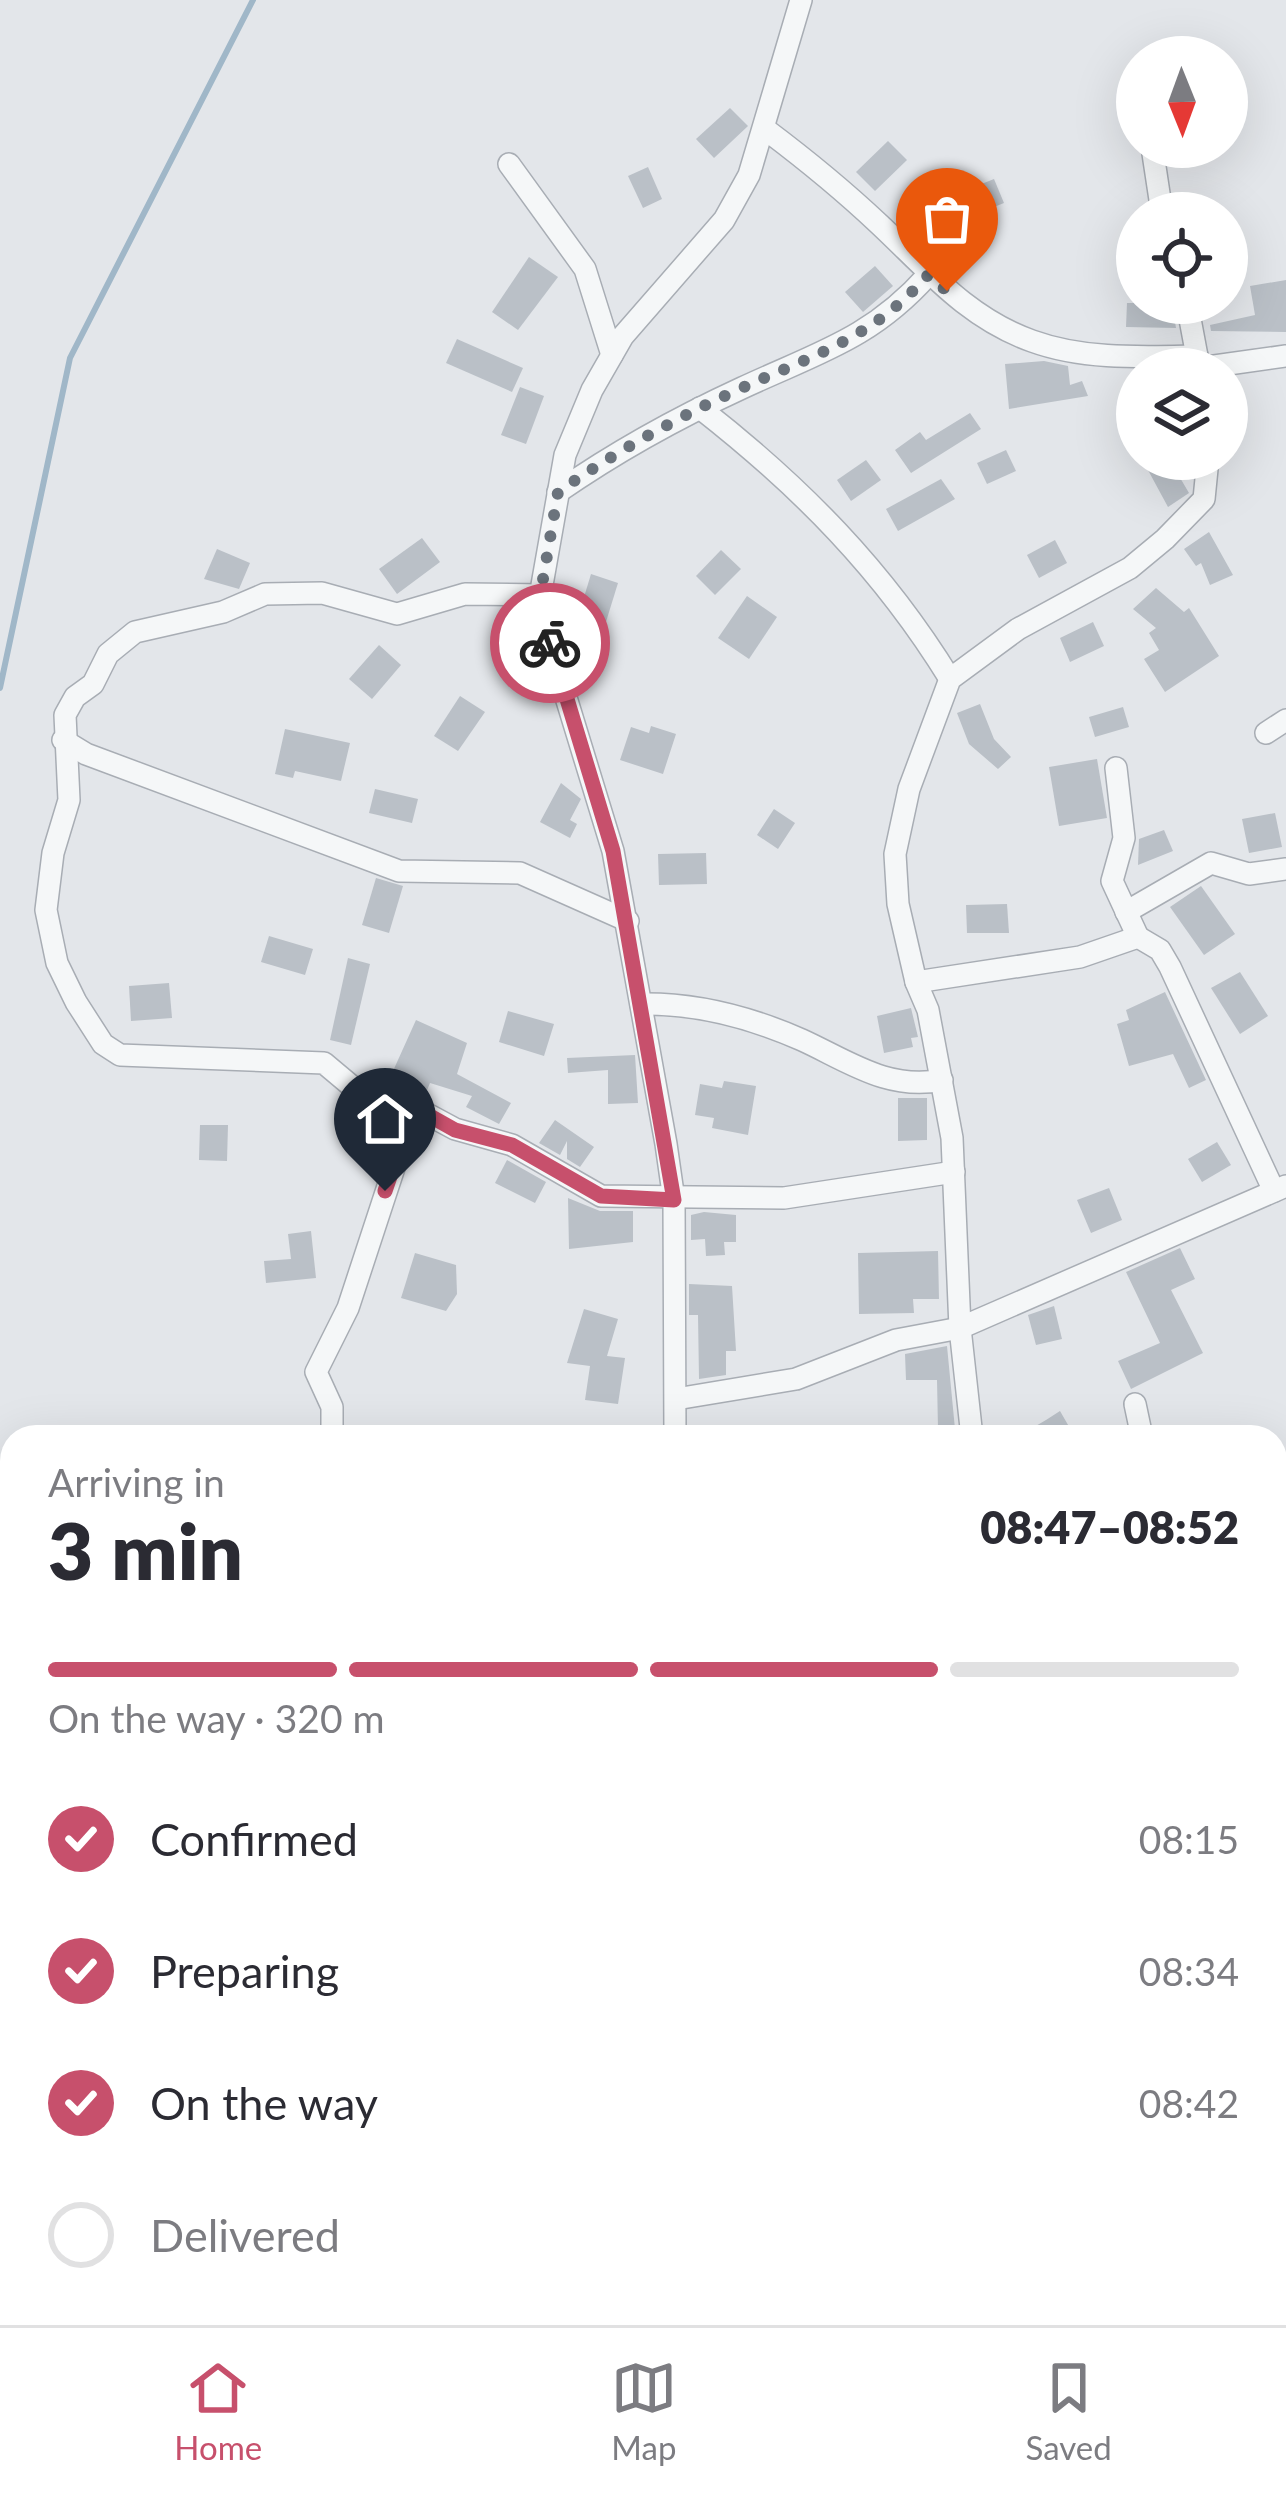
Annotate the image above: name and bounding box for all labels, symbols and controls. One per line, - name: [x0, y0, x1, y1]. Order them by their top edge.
- north arrow: [1116, 36, 1248, 168]
- map controls: [1116, 36, 1248, 480]
- pin: [896, 168, 998, 291]
- icon: bag: [914, 186, 980, 252]
- button: locate: [1116, 192, 1248, 324]
- button: layers: [1116, 348, 1248, 480]
- courier: [490, 583, 610, 703]
- icon: bike: [517, 610, 583, 676]
- pin: [334, 1068, 436, 1191]
- icon: home: [352, 1086, 418, 1152]
- text: Arriving in: [48, 1459, 225, 1505]
- text: 08:47–08:52: [980, 1500, 1239, 1554]
- text: 3 min: [48, 1503, 243, 1597]
- text: On the way · 320 m: [48, 1695, 385, 1741]
- icon: check: [48, 1806, 114, 1872]
- text: Confirmed: [150, 1812, 358, 1866]
- text: 08:15: [1139, 1816, 1239, 1862]
- icon: check: [48, 1938, 114, 2004]
- text: Preparing: [150, 1944, 339, 1998]
- text: 08:34: [1139, 1948, 1239, 1994]
- icon: check: [48, 2070, 114, 2136]
- text: On the way: [150, 2076, 378, 2130]
- text: 08:42: [1139, 2080, 1239, 2126]
- text: Delivered: [150, 2208, 340, 2262]
- tab: Home: [174, 2355, 262, 2467]
- tab: Map: [611, 2355, 677, 2467]
- tab: Saved: [1025, 2355, 1112, 2467]

